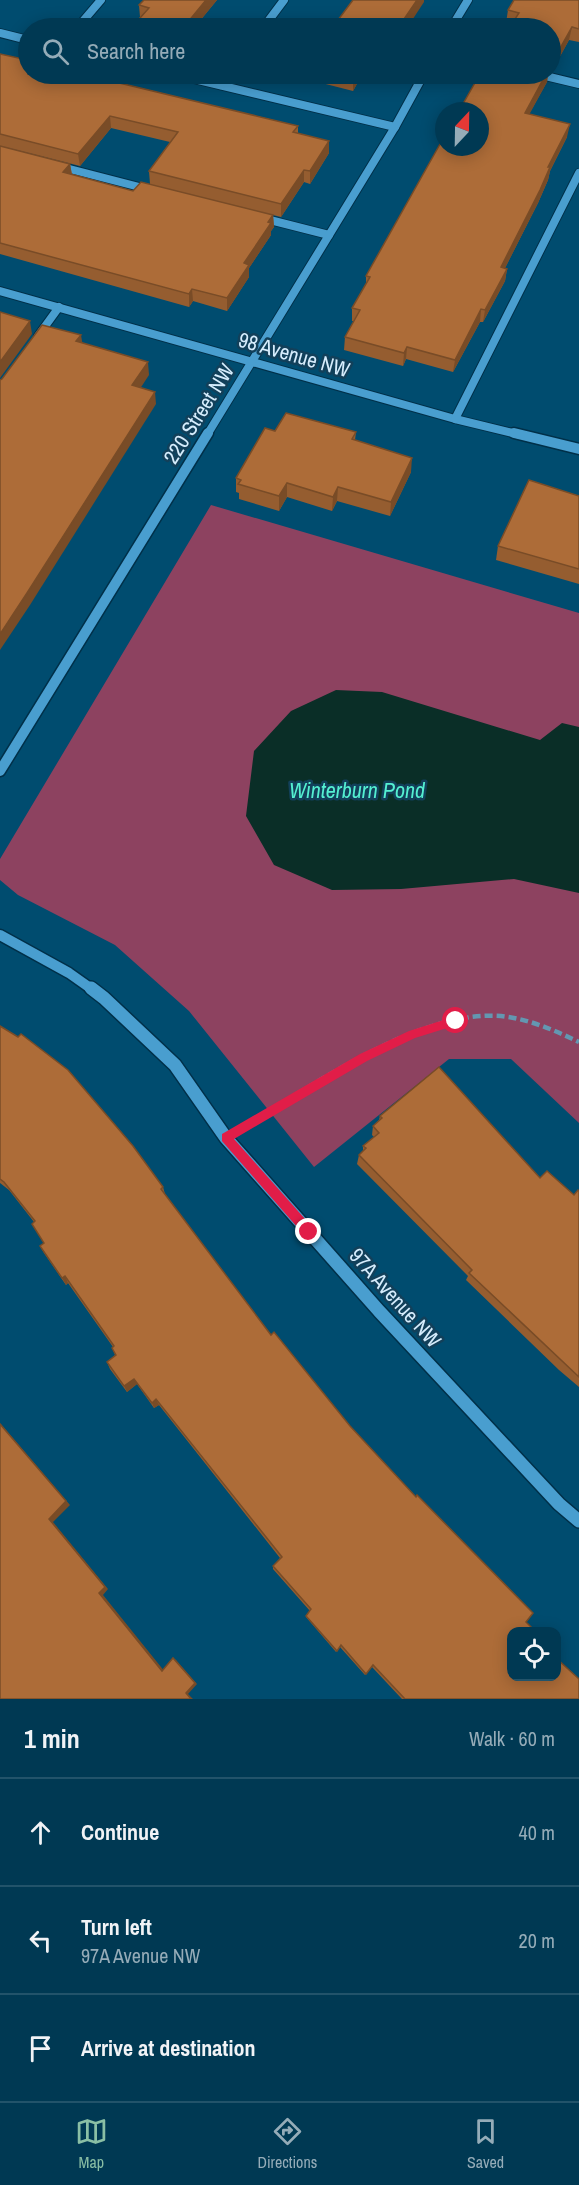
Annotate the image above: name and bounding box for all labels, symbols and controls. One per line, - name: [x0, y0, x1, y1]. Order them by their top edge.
- search box: [18, 18, 561, 84]
- icon: search: [39, 35, 72, 68]
- text: Search here: [87, 36, 185, 66]
- north arrow: [435, 102, 489, 156]
- street label: 98 Avenue NW: [235, 325, 354, 384]
- street label: 220 Street NW: [156, 358, 241, 469]
- water label: Winterburn Pond: [289, 775, 426, 805]
- route start: [442, 1007, 468, 1033]
- route end: [295, 1218, 321, 1244]
- street label: 97A Avenue NW: [343, 1241, 449, 1354]
- map controls: [507, 1627, 561, 1681]
- button: locate: [507, 1627, 561, 1681]
- text: 1 min: [24, 1721, 80, 1756]
- text: Walk · 60 m: [469, 1725, 555, 1752]
- icon: ahead: [24, 1816, 57, 1849]
- text: Continue: [81, 1817, 159, 1847]
- text: 40 m: [519, 1819, 555, 1846]
- text: Turn left: [81, 1912, 152, 1942]
- icon: left: [24, 1924, 57, 1957]
- text: 20 m: [519, 1927, 555, 1954]
- text: 97A Avenue NW: [81, 1942, 200, 1969]
- icon: arrive: [24, 2032, 57, 2065]
- text: Arrive at destination: [81, 2033, 255, 2063]
- tab: Map: [75, 2115, 108, 2173]
- tab: Directions: [257, 2115, 317, 2173]
- tab: Saved: [467, 2115, 504, 2173]

